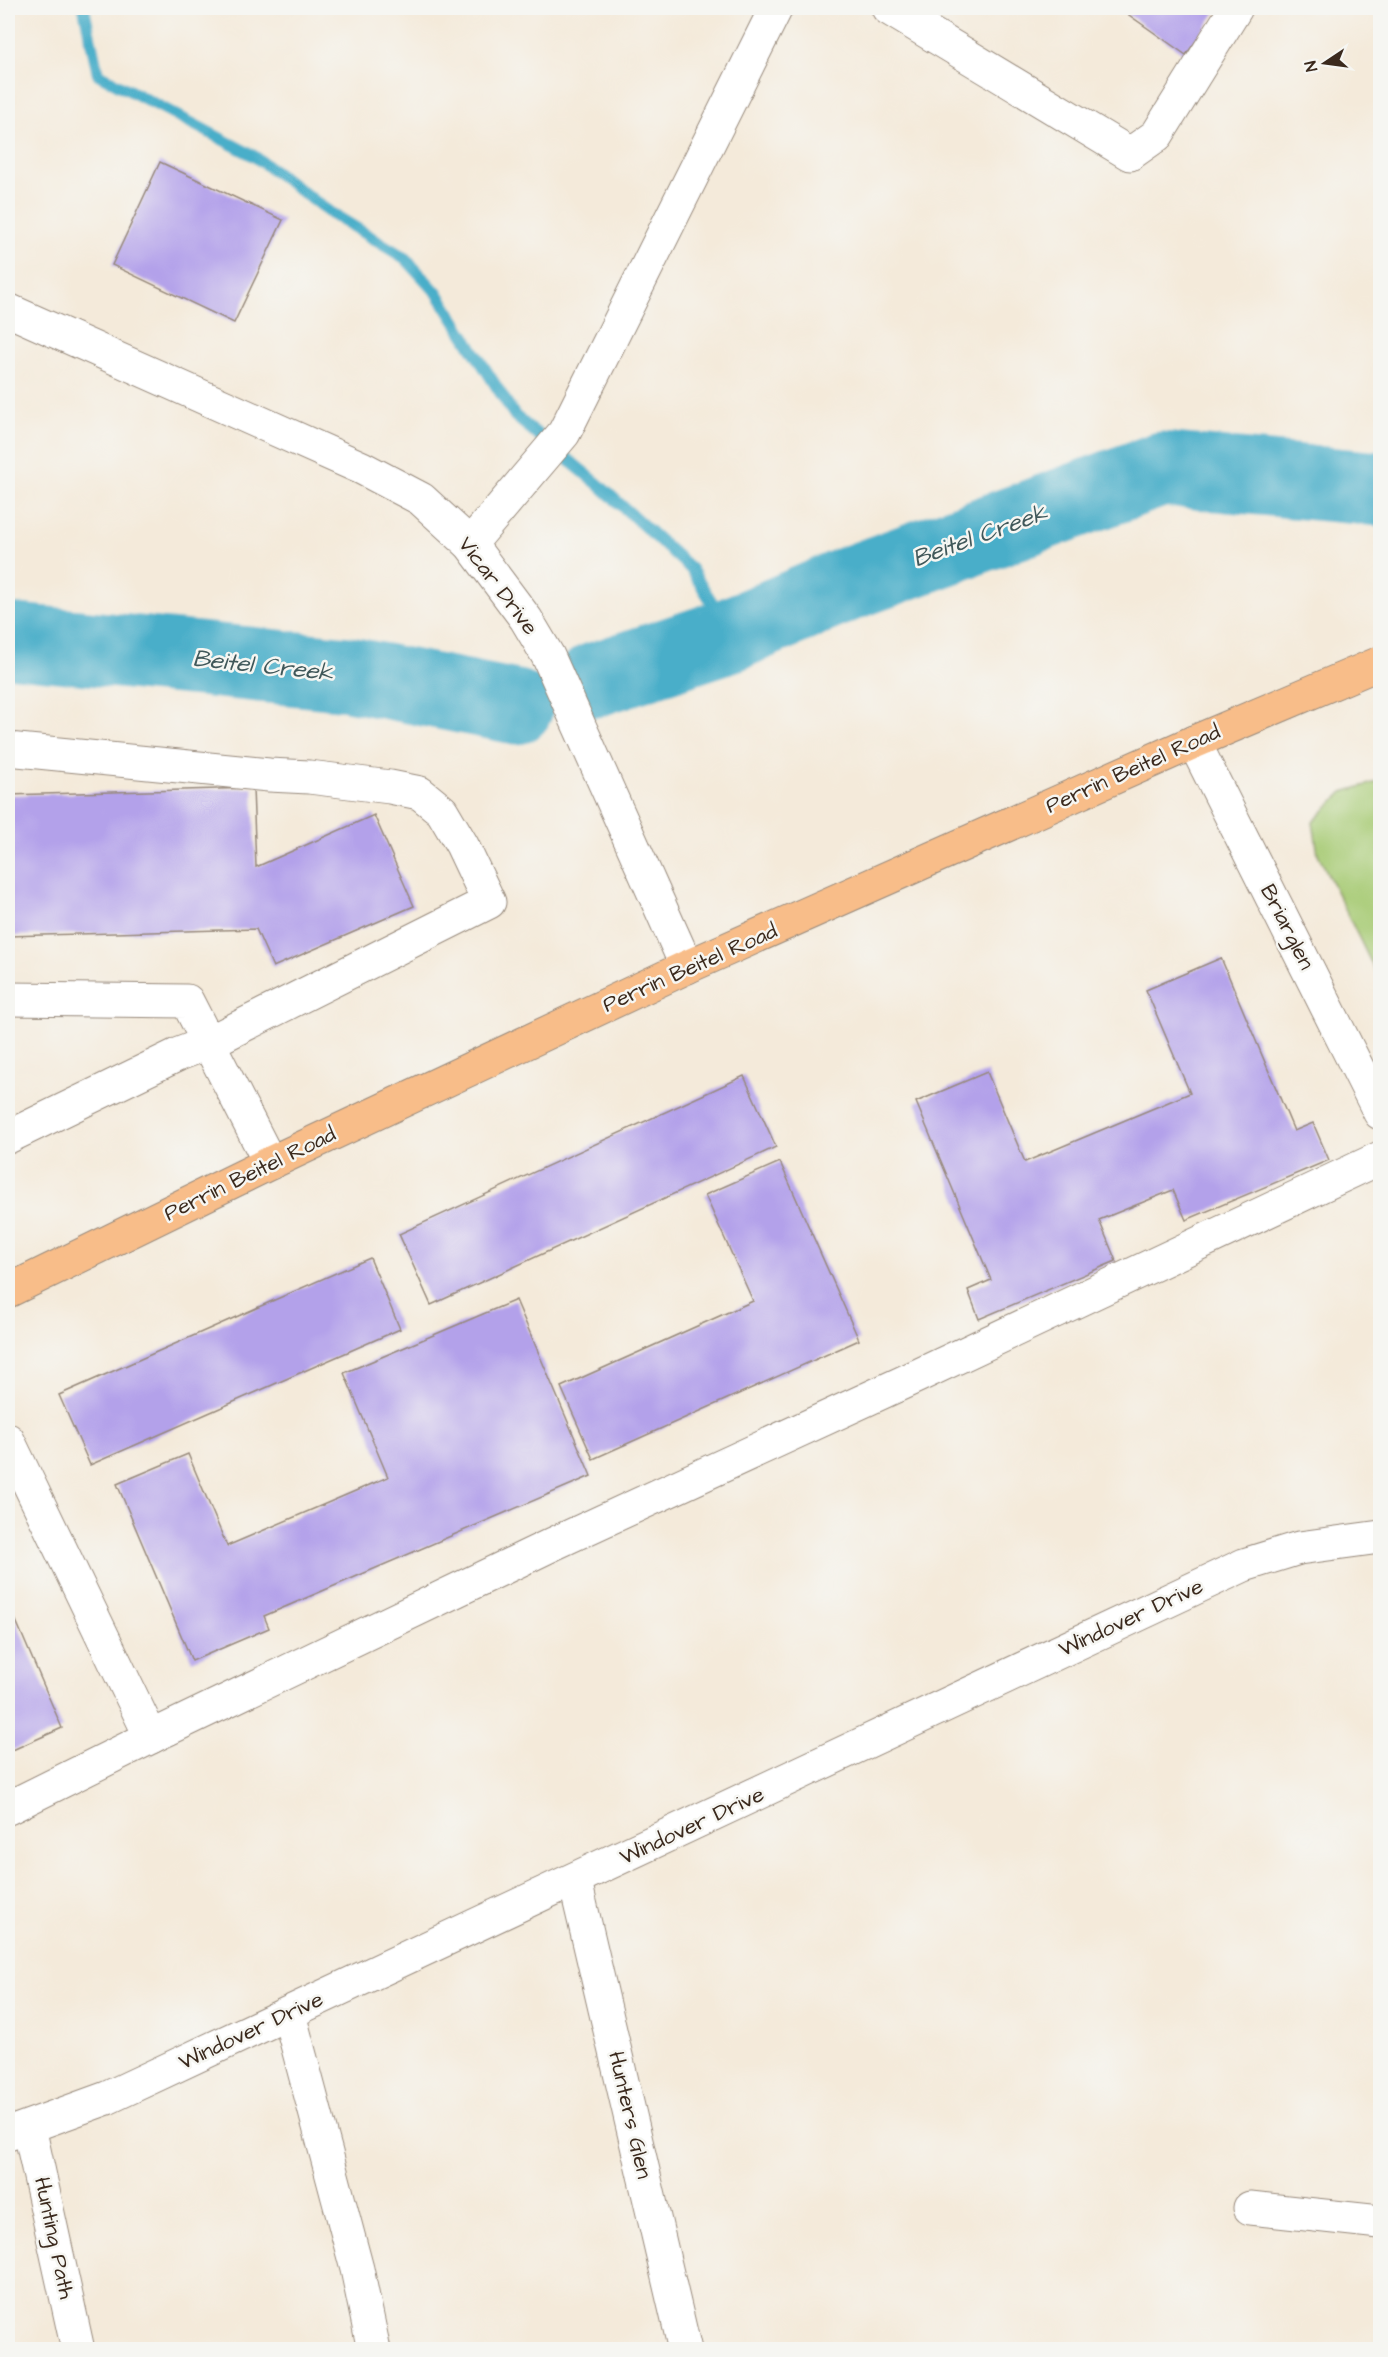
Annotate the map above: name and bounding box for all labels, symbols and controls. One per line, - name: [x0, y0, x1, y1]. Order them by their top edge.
- north arrow: [1295, 33, 1355, 93]
- text: N: [1300, 59, 1323, 74]
- water label: Beitel Creek: [908, 496, 1053, 576]
- street label: Vicar Drive: [451, 530, 545, 642]
- water label: Beitel Creek: [191, 642, 336, 690]
- street label: Perrin Beitel Road: [1041, 717, 1225, 821]
- street label: Briarglen: [1251, 879, 1322, 976]
- street label: Perrin Beitel Road: [598, 916, 782, 1020]
- street label: Perrin Beitel Road: [159, 1119, 341, 1229]
- street label: Windover Drive: [1054, 1571, 1208, 1665]
- street label: Windover Drive: [615, 1779, 769, 1873]
- street label: Windover Drive: [174, 1984, 328, 2078]
- street label: Hunters Glen: [600, 2048, 660, 2182]
- street label: Hunting Path: [25, 2174, 82, 2302]

